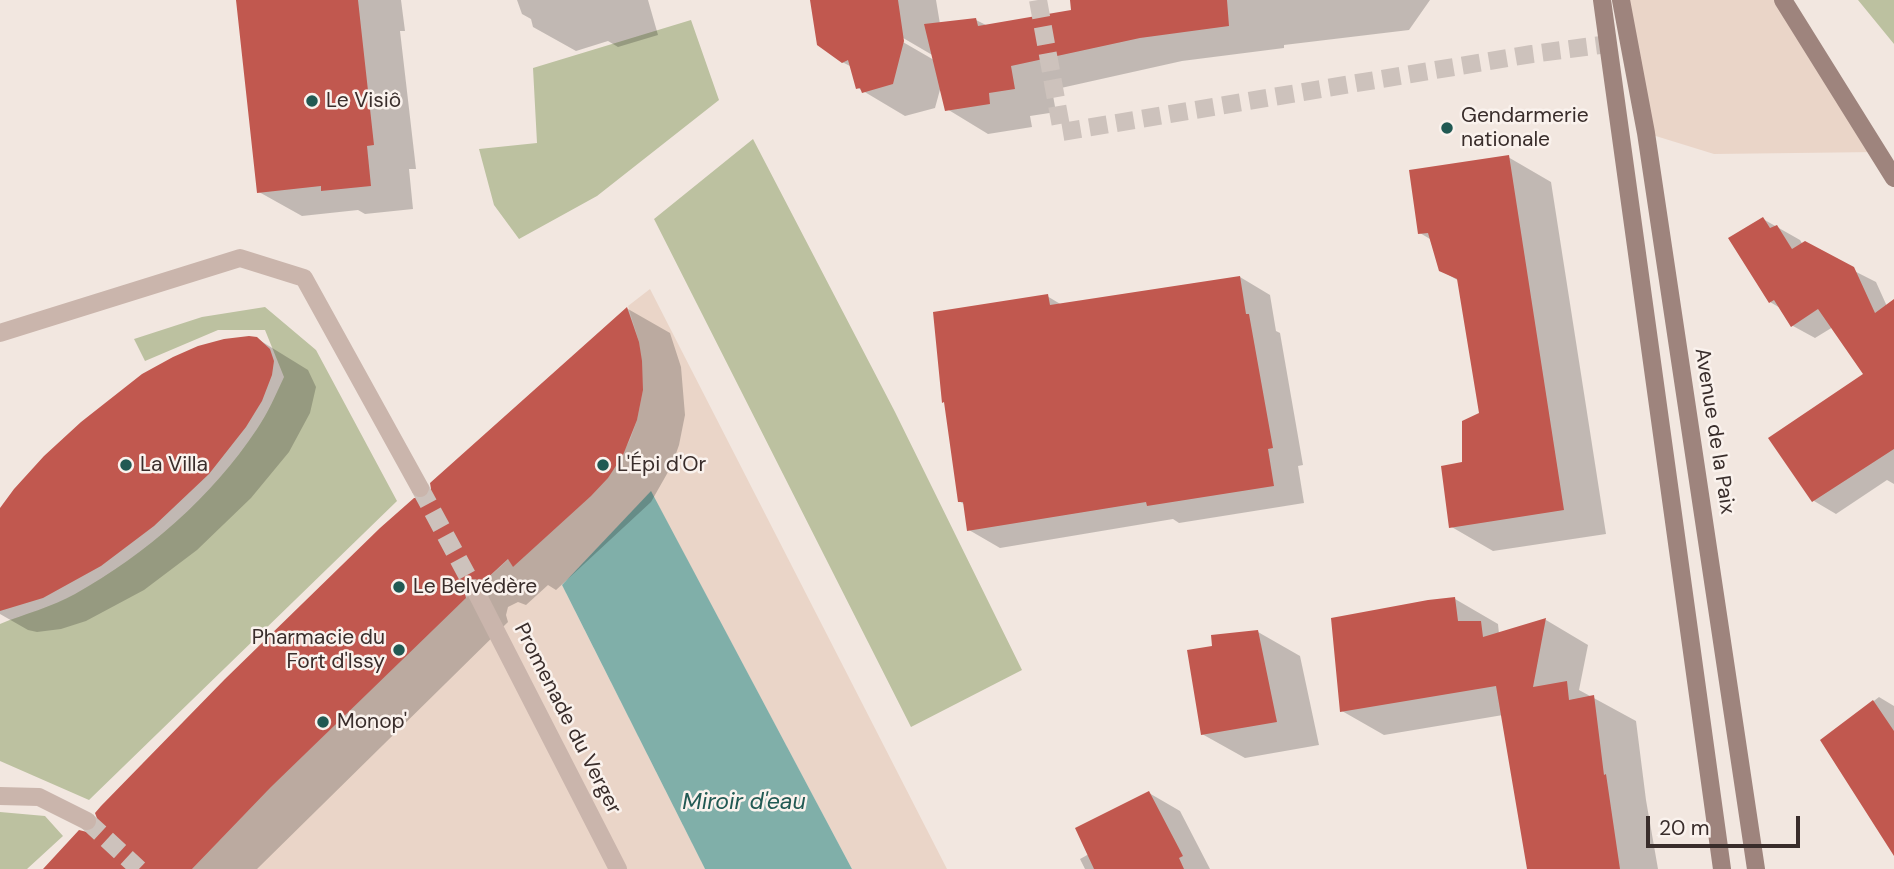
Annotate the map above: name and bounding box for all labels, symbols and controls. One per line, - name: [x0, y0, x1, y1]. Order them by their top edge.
- place label: Le Visiô: [326, 88, 401, 114]
- marker: Le Visiô: [304, 93, 320, 109]
- place label: Gendarmerie nationale: [1461, 103, 1589, 153]
- marker: Gendarmerie nationale: [1439, 120, 1455, 136]
- street label: Avenue de la Paix: [1688, 346, 1740, 516]
- place label: La Villa: [140, 452, 208, 478]
- place label: L'Épi d'Or: [617, 452, 706, 478]
- marker: La Villa: [118, 457, 134, 473]
- marker: L'Épi d'Or: [595, 457, 611, 473]
- place label: Le Belvédère: [413, 574, 537, 600]
- marker: Le Belvédère: [391, 579, 407, 595]
- street label: Promenade du Verger: [508, 619, 626, 819]
- place label: Pharmacie du Fort d'Issy: [252, 625, 385, 675]
- marker: Pharmacie du Fort d'Issy: [391, 642, 407, 658]
- place label: Monop': [337, 709, 407, 735]
- marker: Monop': [315, 714, 331, 730]
- water label: Miroir d'eau: [682, 789, 806, 817]
- scale bar: [1649, 802, 1803, 846]
- text: 20 m: [1659, 814, 1710, 842]

